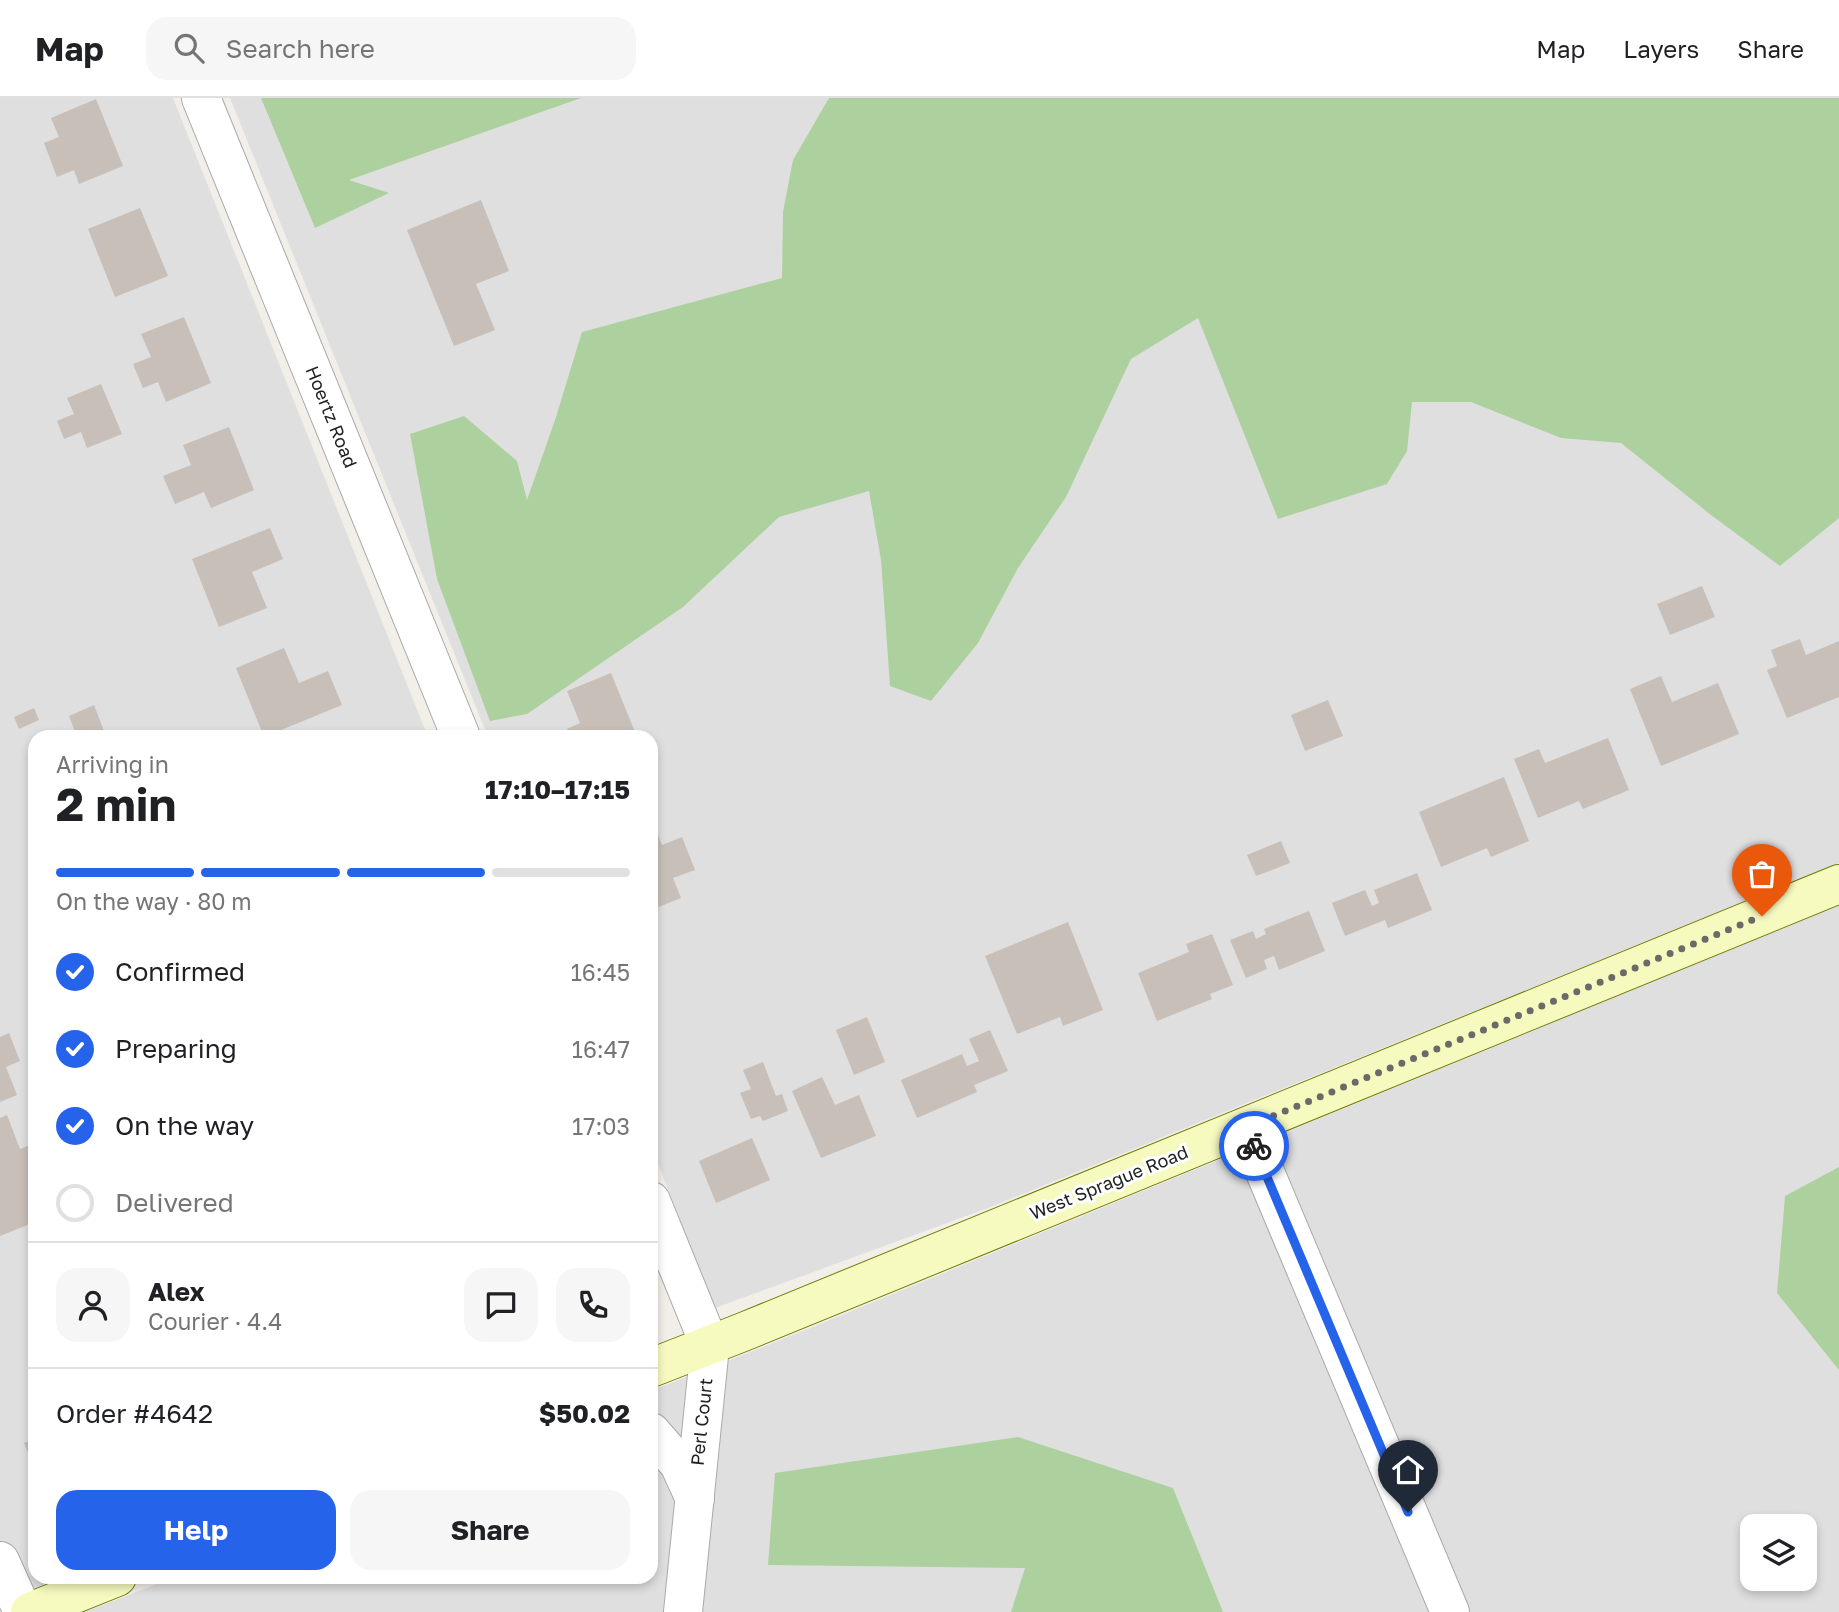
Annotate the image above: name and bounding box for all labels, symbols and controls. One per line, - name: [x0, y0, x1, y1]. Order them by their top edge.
- search box: [146, 17, 636, 80]
- text: Map: [35, 29, 104, 68]
- icon: search: [170, 29, 208, 67]
- text: Search here: [226, 33, 375, 64]
- text: Map: [1536, 34, 1585, 63]
- text: Layers: [1623, 34, 1699, 63]
- text: Share: [1737, 34, 1804, 63]
- street label: Hoertz Road: [302, 363, 362, 471]
- text: Arriving in: [56, 750, 169, 778]
- text: 17:10–17:15: [485, 774, 630, 805]
- text: 2 min: [56, 776, 176, 831]
- pin: [1732, 844, 1792, 916]
- icon: bag: [1743, 855, 1781, 893]
- text: On the way · 80 m: [56, 887, 252, 915]
- icon: check: [56, 953, 94, 991]
- text: Confirmed: [115, 956, 245, 987]
- text: 16:45: [571, 958, 630, 986]
- icon: check: [56, 1030, 94, 1068]
- text: Preparing: [115, 1033, 237, 1064]
- text: 16:47: [572, 1035, 630, 1063]
- icon: check: [56, 1107, 94, 1145]
- text: On the way: [115, 1110, 254, 1141]
- courier: [1219, 1111, 1289, 1181]
- text: 17:03: [572, 1112, 630, 1140]
- icon: bike: [1235, 1127, 1273, 1165]
- street label: West Sprague Road: [1026, 1140, 1191, 1224]
- text: Delivered: [115, 1187, 234, 1218]
- button: person: [56, 1268, 130, 1342]
- button: chat: [464, 1268, 538, 1342]
- button: phone: [556, 1268, 630, 1342]
- text: Alex: [148, 1276, 205, 1307]
- text: Courier · 4.4: [148, 1307, 282, 1335]
- street label: Perl Court: [685, 1377, 717, 1467]
- text: Order #4642: [56, 1398, 213, 1429]
- text: $50.02: [539, 1398, 630, 1429]
- pin: [1378, 1440, 1438, 1512]
- icon: home: [1389, 1451, 1427, 1489]
- button: Help: [56, 1490, 336, 1570]
- button: Share: [350, 1490, 630, 1570]
- map controls: [1740, 1514, 1817, 1591]
- button: layers: [1740, 1514, 1817, 1591]

